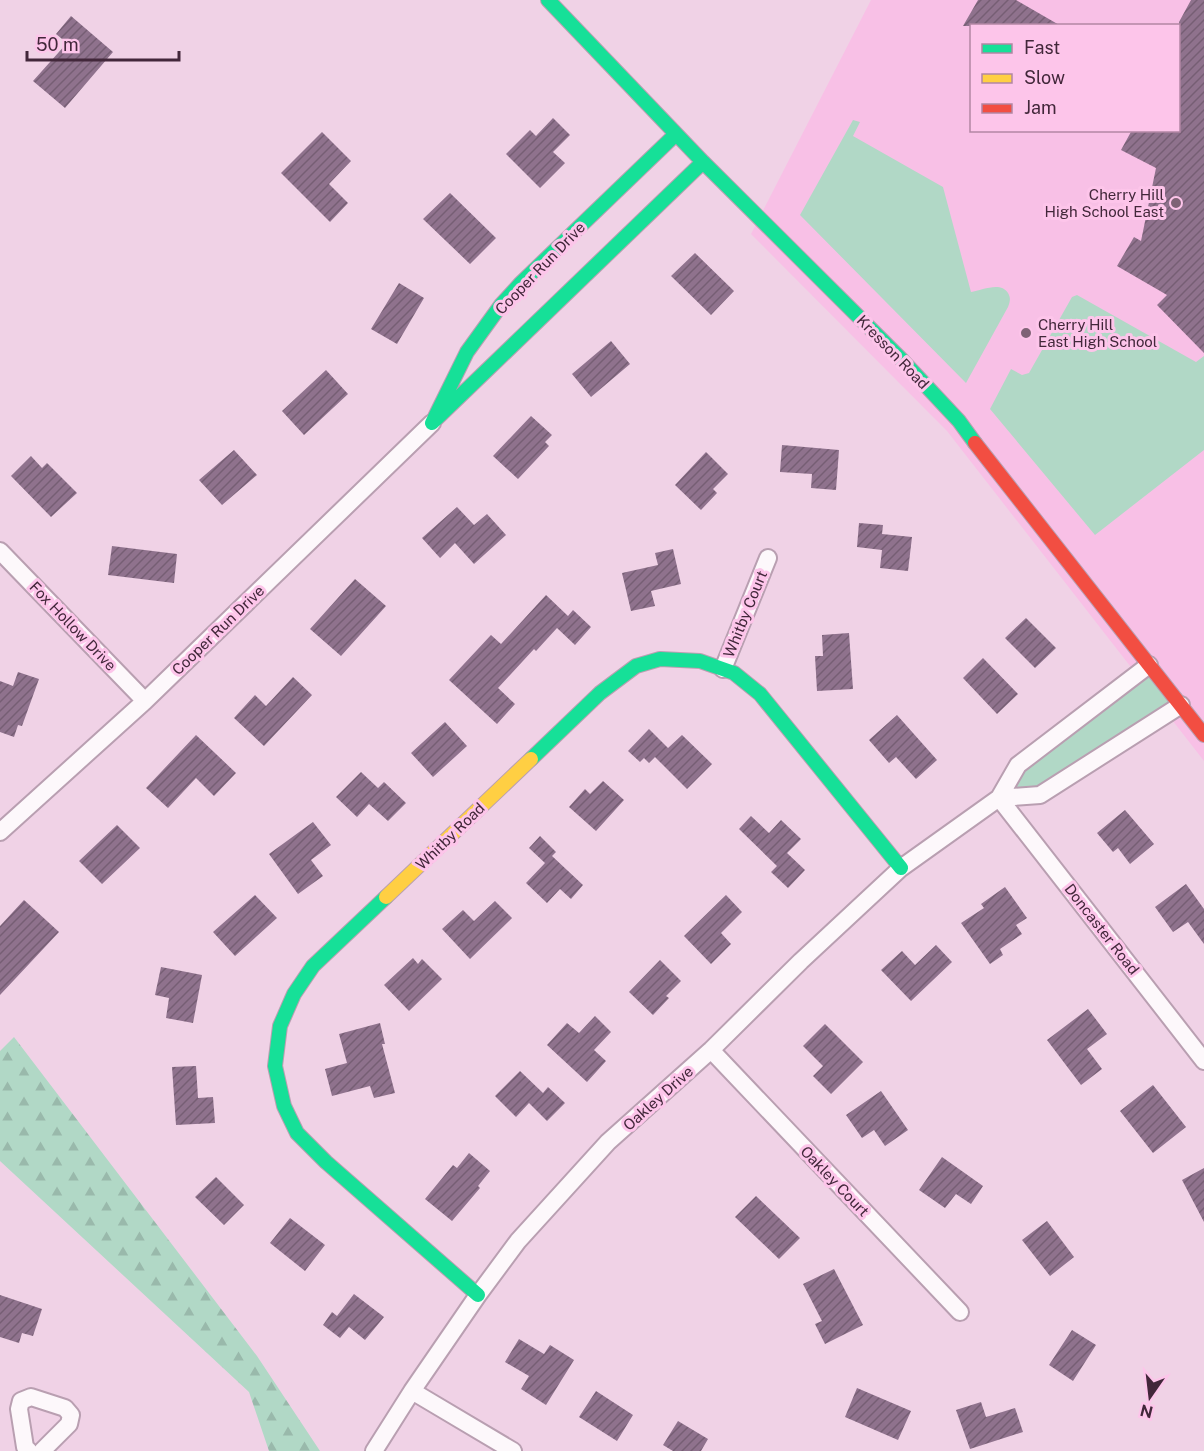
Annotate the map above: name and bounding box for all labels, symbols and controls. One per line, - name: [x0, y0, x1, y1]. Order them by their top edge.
- scale bar: [27, 24, 178, 62]
- legend: [970, 24, 1180, 132]
- text: 50 m: [36, 34, 79, 55]
- text: Fast: [1024, 37, 1060, 58]
- text: Slow: [1024, 67, 1065, 88]
- text: Jam: [1024, 97, 1057, 118]
- place label: Cherry Hill High School East: [1045, 186, 1164, 220]
- marker: Cherry Hill High School East: [1169, 196, 1183, 210]
- street label: Cooper Run Drive: [492, 218, 588, 318]
- street label: Kresson Road: [854, 312, 932, 392]
- place label: Cherry Hill East High School: [1038, 316, 1157, 350]
- marker: Cherry Hill East High School: [1019, 326, 1033, 340]
- street label: Whitby Court: [720, 568, 770, 660]
- street label: Fox Hollow Drive: [26, 578, 120, 674]
- street label: Cooper Run Drive: [168, 582, 268, 678]
- street label: Whitby Road: [412, 799, 488, 873]
- street label: Doncaster Road: [1061, 880, 1143, 978]
- street label: Oakley Drive: [620, 1062, 696, 1134]
- street label: Oakley Court: [797, 1142, 873, 1220]
- north arrow: [1120, 1367, 1180, 1427]
- text: N: [1138, 1400, 1155, 1422]

